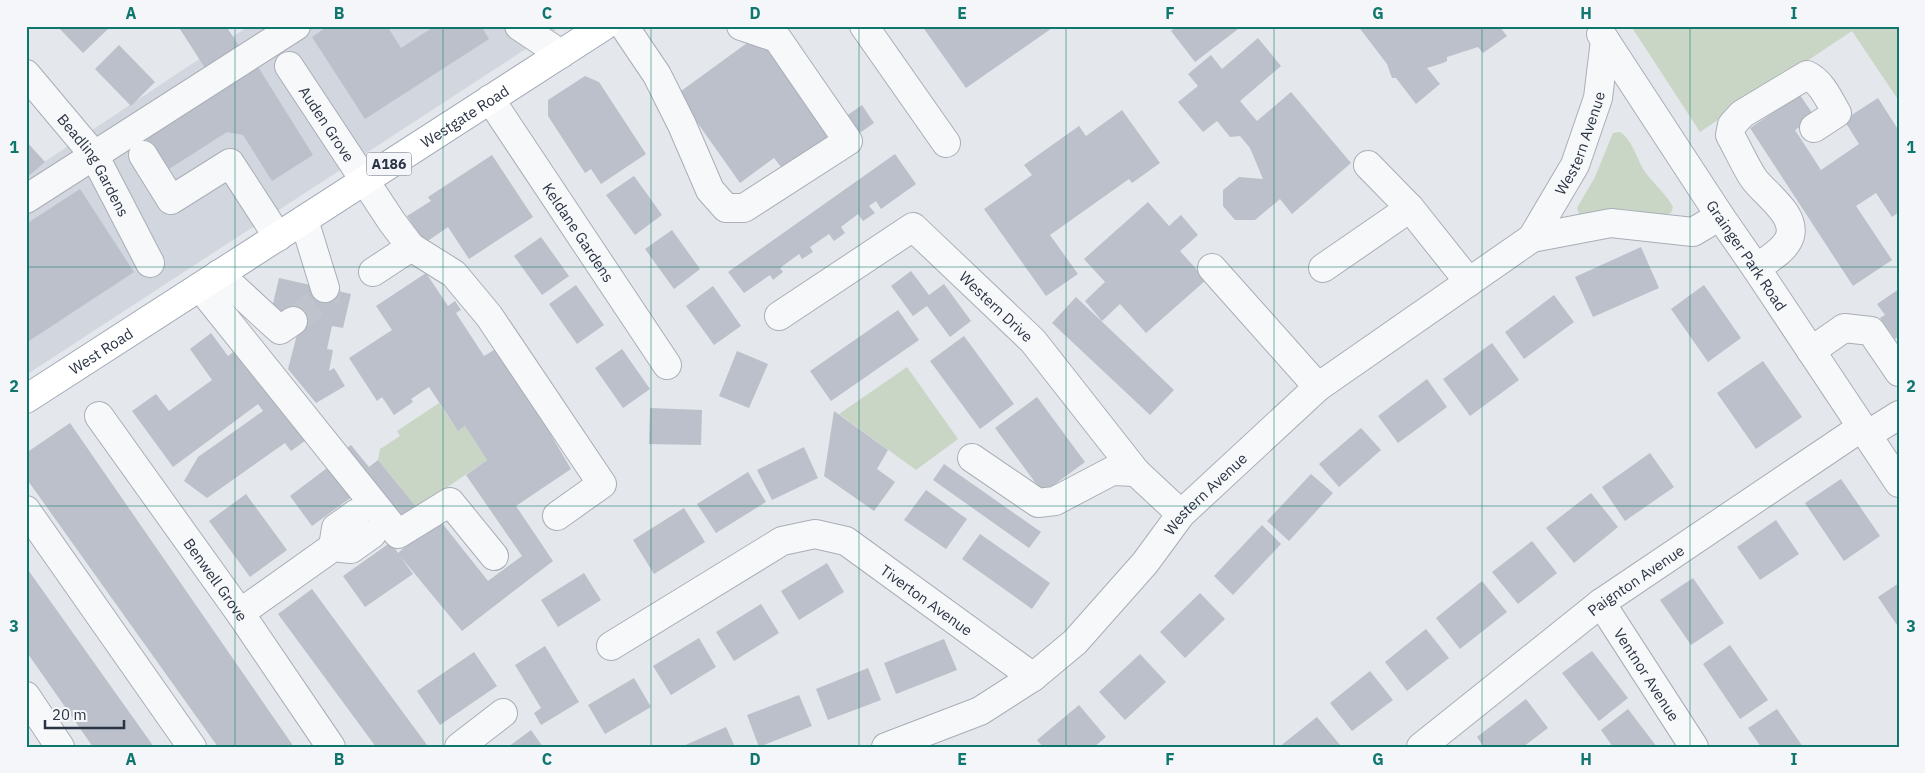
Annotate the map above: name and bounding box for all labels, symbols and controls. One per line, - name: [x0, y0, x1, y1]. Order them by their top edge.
- text: A: [126, 3, 137, 23]
- text: B: [334, 3, 345, 23]
- text: C: [542, 3, 552, 23]
- text: D: [749, 3, 761, 23]
- text: E: [957, 3, 967, 23]
- text: F: [1165, 3, 1175, 23]
- text: G: [1372, 3, 1384, 23]
- text: H: [1580, 3, 1592, 23]
- text: I: [1791, 3, 1798, 23]
- street label: Westgate Road: [417, 81, 512, 151]
- street label: Auden Grove: [295, 82, 359, 165]
- street label: Western Avenue: [1550, 91, 1608, 198]
- street label: Beadling Gardens: [54, 110, 134, 220]
- text: 1: [9, 137, 19, 157]
- text: 1: [1906, 137, 1916, 157]
- road number: A186: [366, 152, 412, 175]
- street label: Keldane Gardens: [539, 179, 618, 285]
- street label: Grainger Park Road: [1703, 196, 1791, 314]
- street label: Western Drive: [956, 267, 1037, 346]
- street label: West Road: [65, 323, 136, 378]
- text: 2: [9, 376, 19, 396]
- text: 2: [1906, 376, 1916, 396]
- street label: Western Avenue: [1159, 448, 1251, 539]
- street label: Benwell Grove: [180, 534, 252, 625]
- street label: Paignton Avenue: [1583, 540, 1688, 620]
- street label: Tiverton Avenue: [877, 560, 977, 640]
- text: 3: [9, 616, 19, 636]
- text: 3: [1906, 616, 1916, 636]
- street label: Ventnor Avenue: [1610, 624, 1684, 724]
- scale bar: [45, 698, 124, 730]
- text: 20 m: [52, 705, 87, 724]
- text: A: [126, 749, 137, 769]
- text: B: [334, 749, 345, 769]
- text: C: [542, 749, 552, 769]
- text: D: [749, 749, 761, 769]
- text: E: [957, 749, 967, 769]
- text: F: [1165, 749, 1175, 769]
- text: G: [1372, 749, 1384, 769]
- text: H: [1580, 749, 1592, 769]
- text: I: [1791, 749, 1798, 769]

